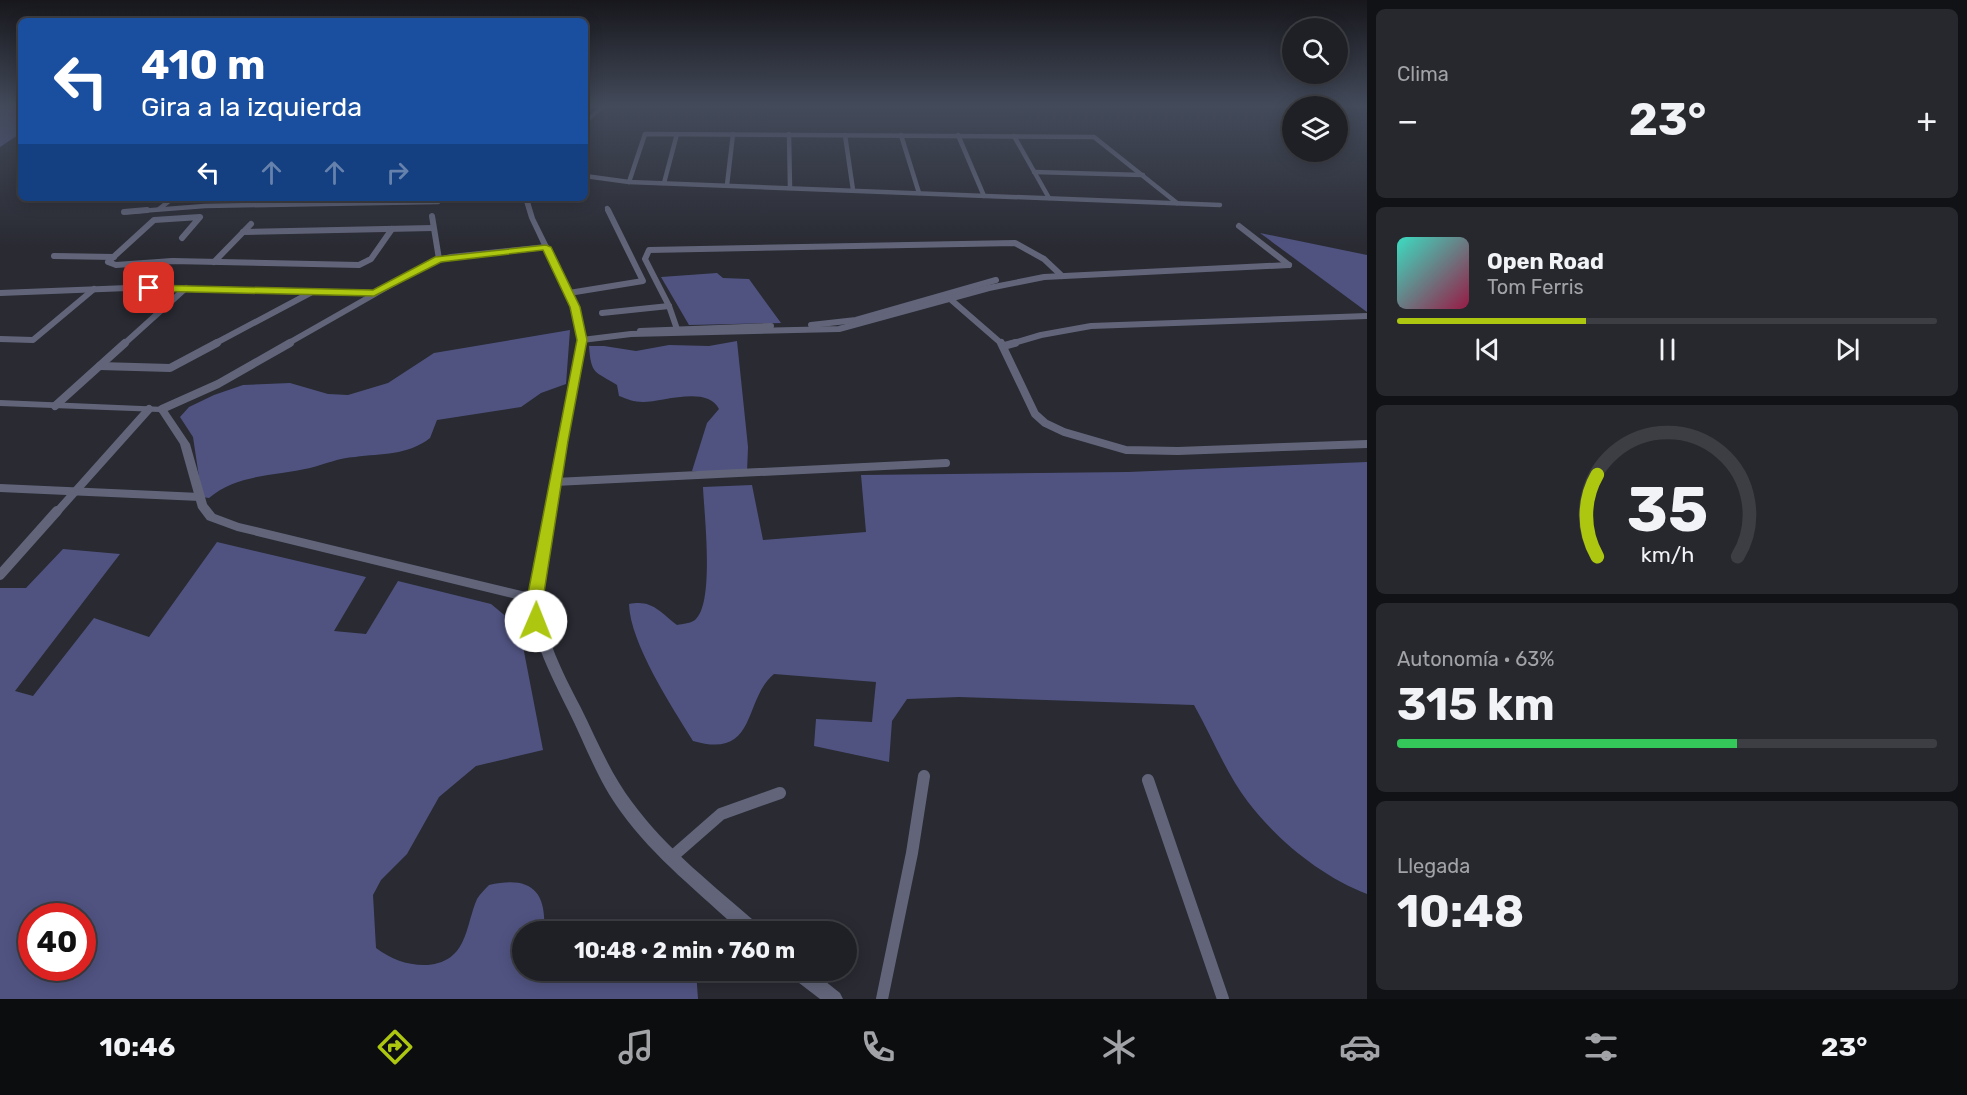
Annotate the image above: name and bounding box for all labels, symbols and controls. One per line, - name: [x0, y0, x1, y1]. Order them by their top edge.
- map controls: [1282, 18, 1348, 162]
- button: search: [1282, 18, 1348, 84]
- text: 410 m: [141, 40, 266, 90]
- icon: left: [42, 42, 120, 120]
- text: Clima: [1397, 62, 1449, 86]
- text: Gira a la izquierda: [141, 91, 362, 123]
- text: 23°: [1629, 93, 1706, 146]
- button: layers: [1282, 96, 1348, 162]
- text: −: [1397, 101, 1418, 140]
- text: +: [1916, 101, 1937, 140]
- icon: left: [192, 156, 225, 189]
- icon: ahead: [255, 156, 288, 189]
- icon: ahead: [318, 156, 351, 189]
- icon: right: [381, 156, 414, 189]
- text: Open Road: [1487, 248, 1604, 275]
- pin: [123, 262, 174, 313]
- icon: arrive: [132, 271, 165, 304]
- text: Tom Ferris: [1487, 275, 1584, 299]
- icon: previous: [1471, 333, 1504, 366]
- icon: pause: [1651, 333, 1684, 366]
- icon: next: [1831, 333, 1864, 366]
- text: 35: [1626, 473, 1708, 547]
- text: km/h: [1640, 542, 1694, 567]
- position arrow: [504, 589, 568, 653]
- text: Autonomía · 63%: [1397, 647, 1555, 671]
- text: 315 km: [1397, 678, 1555, 731]
- text: Llegada: [1397, 854, 1470, 878]
- text: 10:48: [1397, 885, 1524, 938]
- speed limit sign: 40: [18, 903, 96, 981]
- text: 10:48 · 2 min · 760 m: [574, 937, 795, 964]
- icon: directions: [374, 1026, 416, 1068]
- icon: music: [615, 1026, 657, 1068]
- icon: phone: [857, 1026, 899, 1068]
- icon: climate: [1098, 1026, 1140, 1068]
- icon: car: [1339, 1026, 1381, 1068]
- icon: filters: [1580, 1026, 1622, 1068]
- text: 10:46: [100, 1031, 175, 1063]
- text: 23°: [1821, 1031, 1867, 1063]

